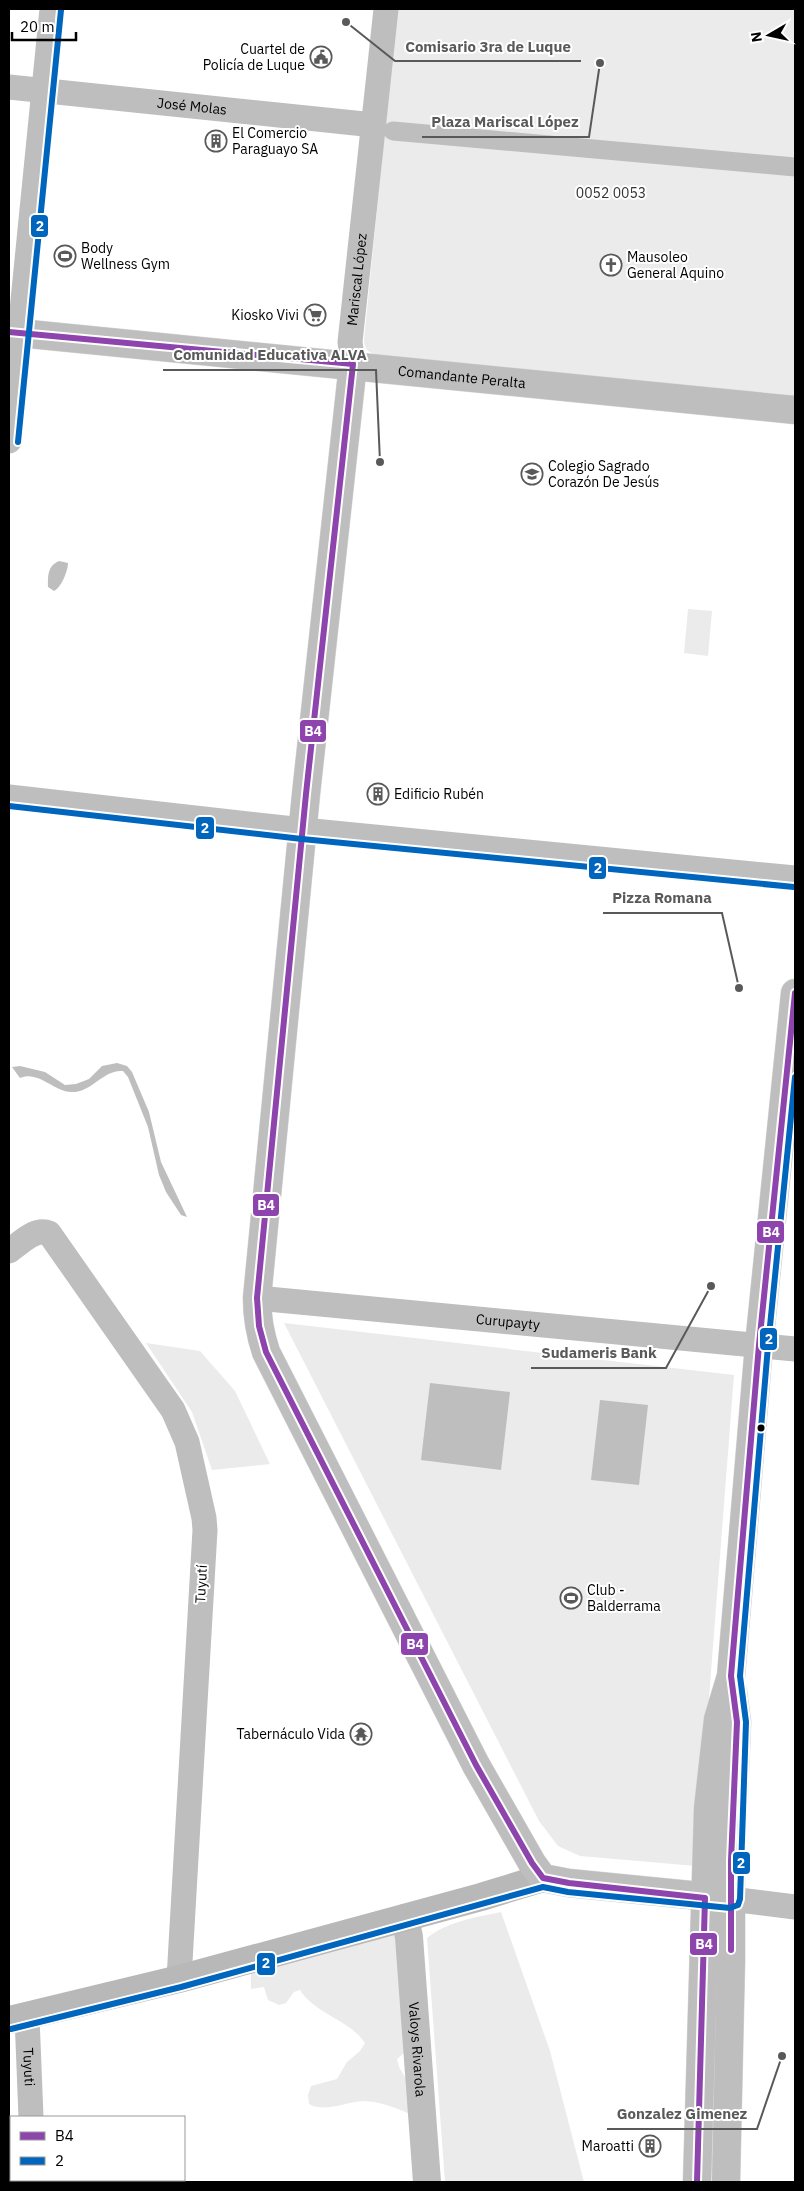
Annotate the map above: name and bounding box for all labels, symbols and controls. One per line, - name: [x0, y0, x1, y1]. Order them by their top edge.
- scale bar: [12, 10, 76, 42]
- north arrow: [744, 10, 794, 60]
- text: 20 m: [20, 17, 55, 36]
- callout: Comisario 3ra de Luque: [395, 31, 581, 61]
- text: N: [746, 31, 766, 43]
- text: Comisario 3ra de Luque: [405, 37, 571, 56]
- place label: Cuartel de Policía de Luque: [203, 40, 305, 74]
- public building icon: Cuartel de Policía de Luque: [309, 45, 333, 69]
- street label: José Molas: [156, 93, 228, 119]
- callout: Plaza Mariscal López: [422, 107, 589, 137]
- text: Plaza Mariscal López: [431, 112, 579, 131]
- place label: El Comercio Paraguayo SA: [232, 124, 318, 158]
- building icon: El Comercio Paraguayo SA: [204, 129, 228, 153]
- park label: 0052 0053: [576, 184, 646, 202]
- line badge: 2: [30, 214, 49, 238]
- text: 2: [36, 217, 44, 235]
- street label: Mariscal López: [343, 232, 371, 327]
- place label: Body Wellness Gym: [81, 239, 170, 273]
- sports icon: Body Wellness Gym: [53, 244, 77, 268]
- place label: Mausoleo General Aquino: [627, 248, 724, 282]
- church icon: Mausoleo General Aquino: [599, 253, 623, 277]
- supermarket icon: Kiosko Vivi: [303, 303, 327, 327]
- place label: Kiosko Vivi: [231, 306, 299, 324]
- callout: Comunidad Educativa ALVA: [163, 340, 376, 370]
- text: Comunidad Educativa ALVA: [173, 345, 367, 364]
- street label: Comandante Peralta: [397, 362, 527, 392]
- place label: Colegio Sagrado Corazón De Jesús: [548, 457, 660, 491]
- school or university icon: Colegio Sagrado Corazón De Jesús: [520, 462, 544, 486]
- line badge: B4: [299, 719, 327, 743]
- text: B4: [304, 722, 322, 740]
- building icon: Edificio Rubén: [366, 782, 390, 806]
- place label: Edificio Rubén: [394, 785, 484, 803]
- line badge: 2: [195, 816, 215, 840]
- text: 2: [201, 819, 209, 837]
- line badge: 2: [588, 856, 607, 880]
- text: 2: [594, 859, 602, 877]
- callout: Pizza Romana: [603, 883, 722, 913]
- text: Pizza Romana: [612, 888, 712, 907]
- line badge: B4: [252, 1193, 280, 1217]
- text: B4: [257, 1196, 275, 1214]
- line badge: B4: [756, 1220, 785, 1244]
- text: B4: [762, 1223, 780, 1241]
- street label: Curupayty: [475, 1310, 541, 1334]
- line badge: 2: [759, 1327, 778, 1351]
- text: 2: [765, 1330, 773, 1348]
- callout: Sudameris Bank: [531, 1338, 666, 1368]
- text: Sudameris Bank: [541, 1343, 657, 1362]
- unlabelled marker: [756, 1423, 766, 1433]
- street label: Tuyutí: [191, 1564, 211, 1604]
- place label: Club - Balderrama: [587, 1581, 661, 1615]
- sports icon: Club - Balderrama: [559, 1586, 583, 1610]
- line badge: B4: [400, 1632, 429, 1656]
- text: B4: [406, 1635, 424, 1653]
- temple icon: Tabernáculo Vida: [349, 1722, 373, 1746]
- place label: Tabernáculo Vida: [237, 1725, 346, 1743]
- line badge: 2: [732, 1851, 751, 1875]
- text: 2: [737, 1854, 745, 1872]
- line badge: B4: [689, 1932, 718, 1956]
- text: B4: [695, 1935, 713, 1953]
- line badge: 2: [256, 1952, 276, 1976]
- text: 2: [262, 1954, 270, 1972]
- street label: Valoys Rivarola: [405, 2001, 430, 2098]
- street label: Tuyuti: [19, 2047, 39, 2087]
- callout: Gonzalez Gimenez: [607, 2099, 757, 2129]
- text: Gonzalez Gimenez: [617, 2104, 748, 2123]
- legend: [10, 2116, 185, 2181]
- text: B4: [55, 2126, 74, 2145]
- building icon: Maroatti: [638, 2134, 662, 2158]
- place label: Maroatti: [582, 2137, 634, 2155]
- text: 2: [55, 2151, 64, 2170]

